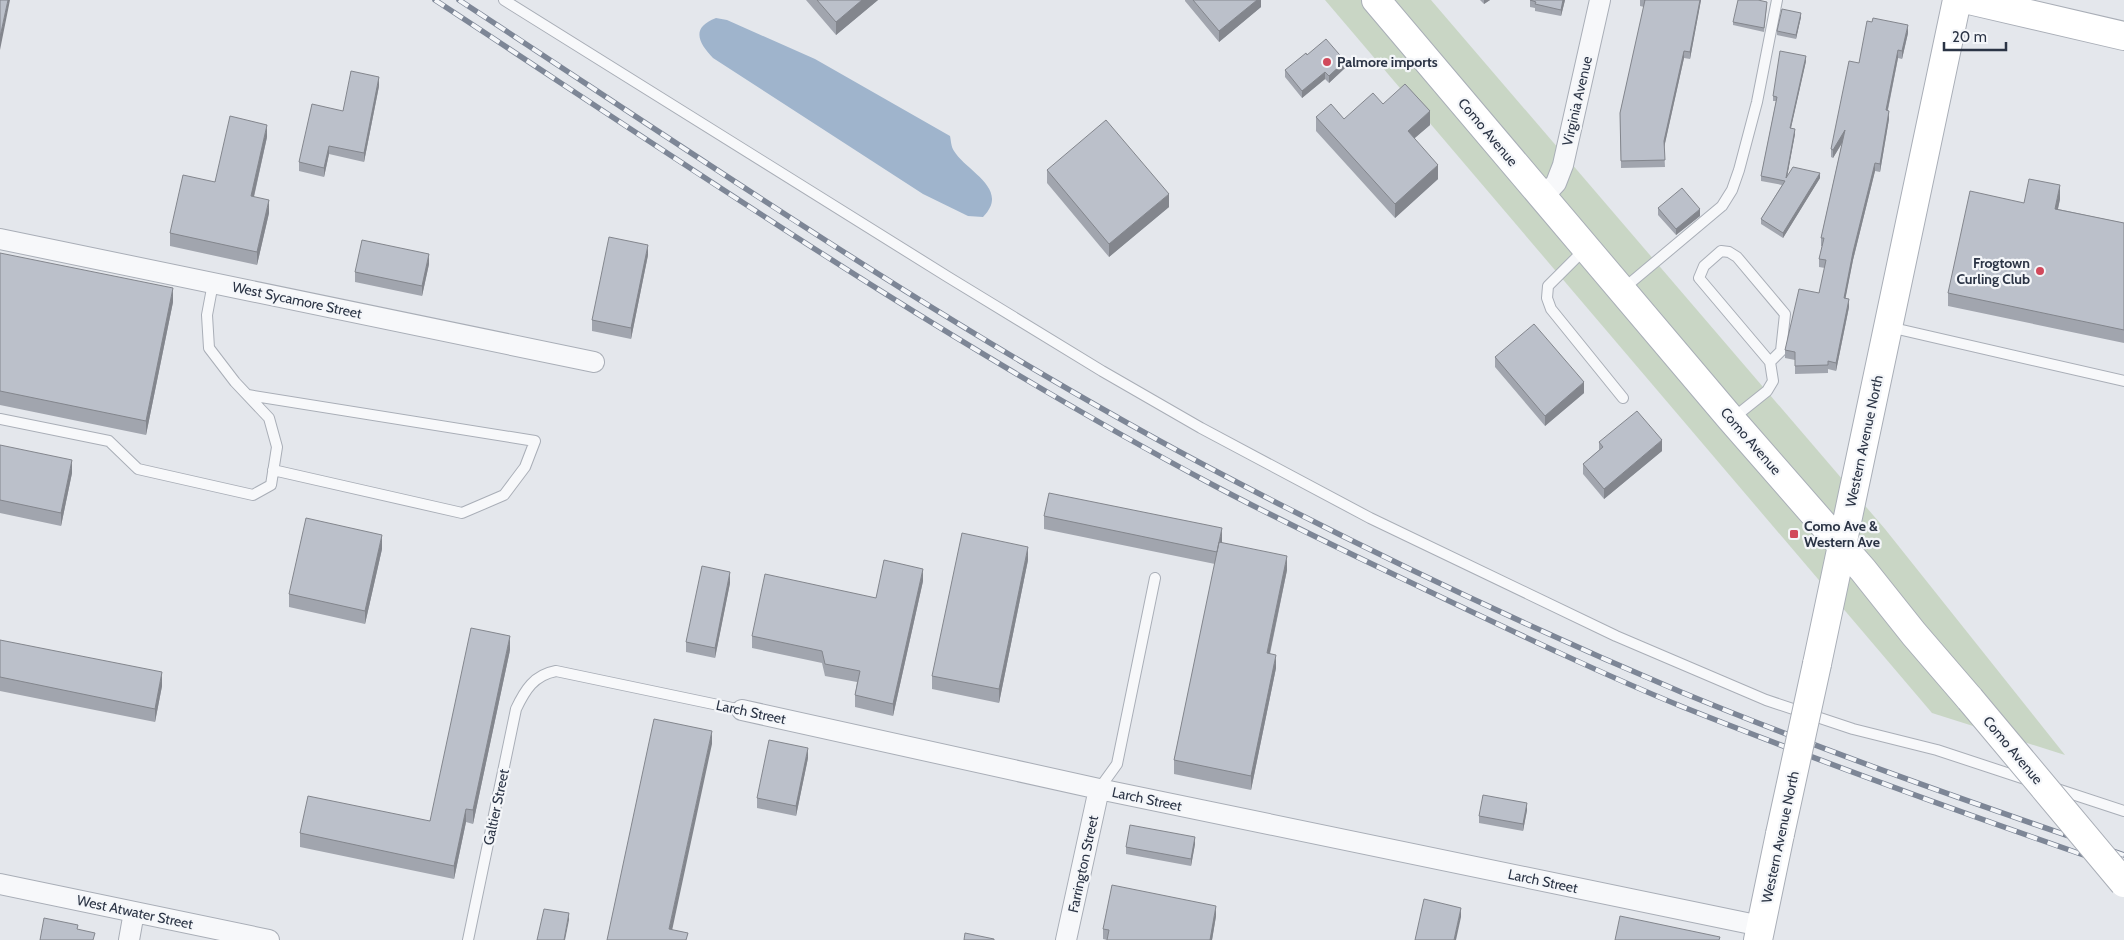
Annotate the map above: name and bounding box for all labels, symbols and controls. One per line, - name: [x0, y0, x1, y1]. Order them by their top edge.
- scale bar: [1944, 20, 2006, 52]
- text: 20 m: [1952, 28, 1987, 46]
- place label: Palmore imports: [1337, 53, 1438, 71]
- street label: Virginia Avenue: [1558, 54, 1596, 148]
- marker: Palmore imports: [1321, 56, 1333, 68]
- street label: Como Avenue: [1454, 94, 1522, 170]
- place label: Frogtown Curling Club: [1956, 254, 2030, 288]
- marker: Frogtown Curling Club: [2034, 265, 2046, 277]
- street label: West Sycamore Street: [231, 277, 364, 323]
- street label: Western Avenue North: [1841, 373, 1887, 509]
- street label: Como Avenue: [1717, 404, 1785, 478]
- place label: Como Ave & Western Ave: [1804, 517, 1880, 551]
- marker: Como Ave & Western Ave: [1788, 528, 1800, 540]
- street label: Larch Street: [714, 696, 788, 728]
- street label: Como Avenue: [1979, 712, 2047, 788]
- street label: Galtier Street: [479, 767, 513, 847]
- street label: Western Avenue North: [1757, 769, 1803, 905]
- street label: Larch Street: [1110, 783, 1184, 815]
- street label: Farrington Street: [1064, 813, 1102, 914]
- street label: Larch Street: [1506, 865, 1580, 897]
- street label: West Atwater Street: [75, 891, 195, 933]

